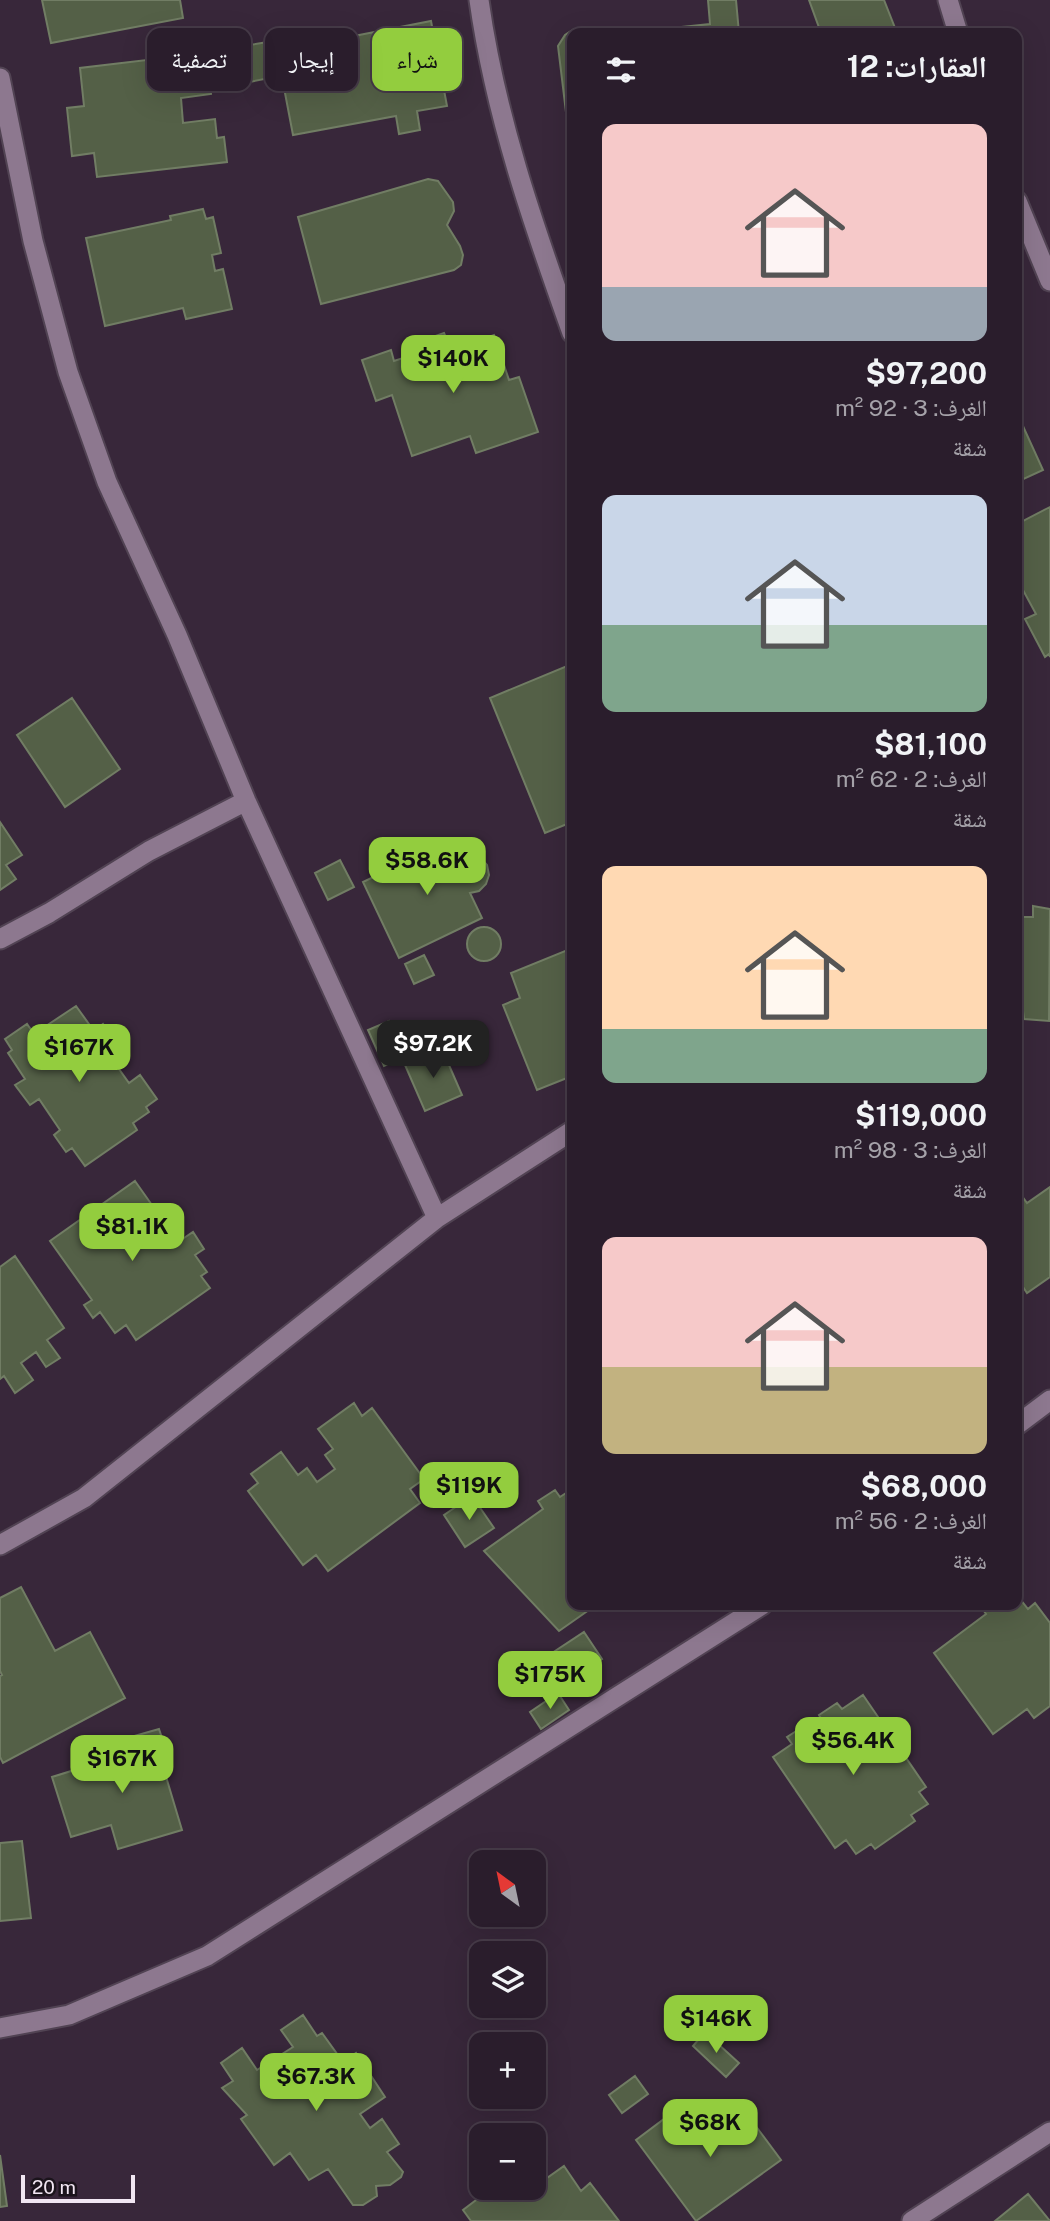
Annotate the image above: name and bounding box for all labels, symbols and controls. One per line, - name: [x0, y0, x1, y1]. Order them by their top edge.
- chip: تصفية: [147, 28, 251, 91]
- chip: إيجار: [265, 28, 358, 91]
- chip: شراء: [372, 28, 462, 91]
- text: العقارات: 12: [847, 48, 987, 84]
- icon: filters: [602, 51, 640, 89]
- icon: home: [732, 170, 858, 296]
- pin: $140K: [404, 336, 502, 395]
- text: $140K: [417, 344, 489, 371]
- text: $97,200: [865, 355, 987, 391]
- text: الغرف: 3 · 92 m²: [835, 394, 987, 421]
- text: شقة: [953, 434, 987, 461]
- icon: home: [732, 541, 858, 667]
- text: $81,100: [874, 726, 987, 762]
- text: الغرف: 2 · 62 m²: [836, 765, 987, 792]
- text: شقة: [953, 805, 987, 832]
- pin: $58.6K: [370, 838, 484, 897]
- text: $58.6K: [385, 846, 469, 873]
- icon: home: [732, 912, 858, 1038]
- pin: $97.2K: [376, 1020, 490, 1080]
- pin: $167K: [30, 1024, 128, 1084]
- text: $97.2K: [393, 1029, 473, 1056]
- text: $167K: [43, 1033, 115, 1060]
- text: $119,000: [855, 1097, 987, 1133]
- text: الغرف: 3 · 98 m²: [834, 1136, 987, 1163]
- text: شقة: [953, 1176, 987, 1203]
- pin: $81.1K: [75, 1204, 189, 1263]
- text: $81.1K: [95, 1212, 169, 1239]
- icon: home: [732, 1283, 858, 1409]
- pin: $119K: [420, 1462, 518, 1522]
- text: $68,000: [861, 1468, 987, 1504]
- text: $119K: [436, 1471, 503, 1498]
- text: الغرف: 2 · 56 m²: [835, 1507, 987, 1534]
- text: شقة: [953, 1547, 987, 1574]
- pin: $175K: [501, 1652, 599, 1711]
- text: $175K: [514, 1660, 586, 1687]
- pin: $56.4K: [796, 1718, 910, 1777]
- text: $56.4K: [811, 1726, 895, 1753]
- pin: $167K: [73, 1736, 171, 1795]
- text: $167K: [86, 1744, 158, 1771]
- north arrow: [469, 1850, 546, 1927]
- map controls: [469, 1850, 546, 2200]
- button: layers: [469, 1941, 546, 2018]
- pin: $146K: [667, 1996, 765, 2055]
- text: $146K: [680, 2004, 752, 2031]
- button: +: [469, 2032, 546, 2109]
- pin: $67.3K: [259, 2054, 373, 2113]
- text: $67.3K: [276, 2062, 356, 2089]
- pin: $68K: [669, 2100, 751, 2159]
- text: $68K: [679, 2108, 741, 2135]
- button: −: [469, 2123, 546, 2200]
- scale bar: [21, 2172, 135, 2204]
- text: 20 m: [32, 2176, 76, 2198]

